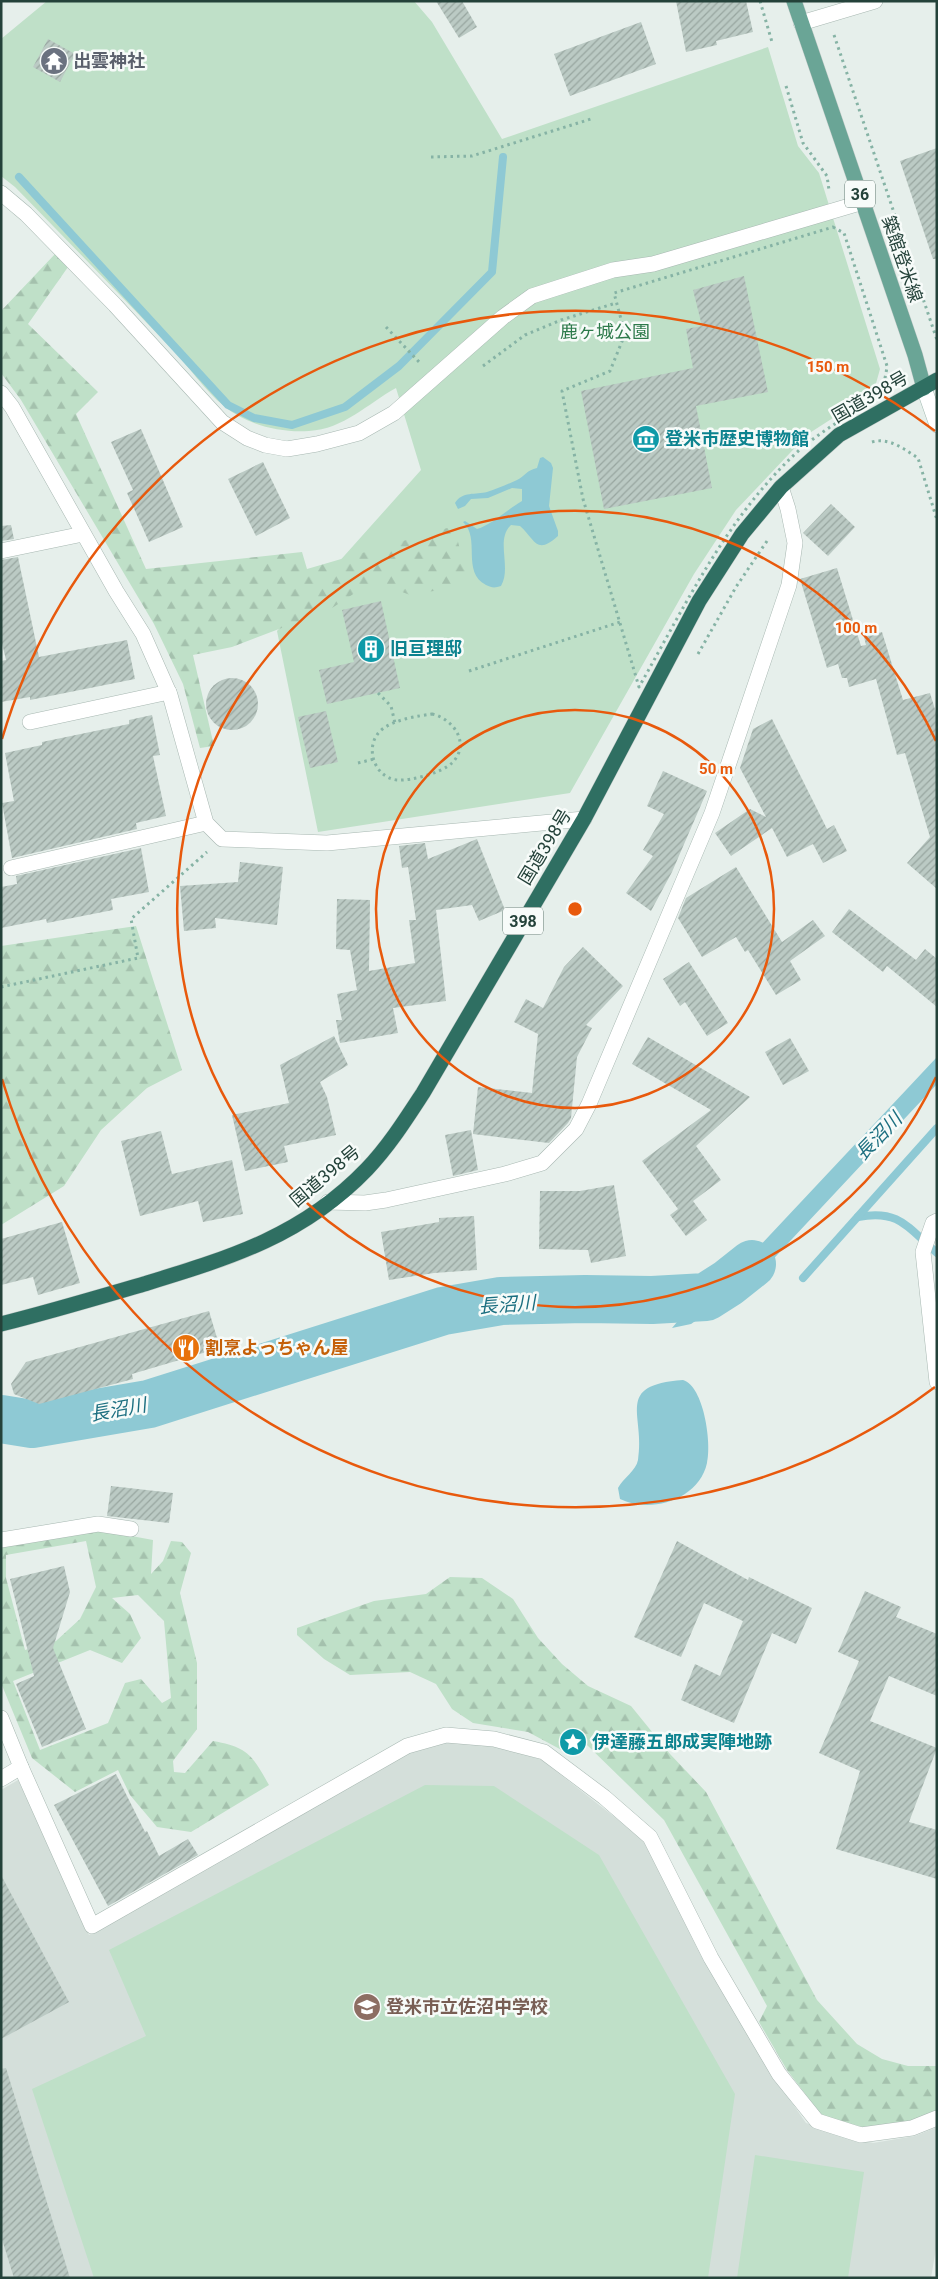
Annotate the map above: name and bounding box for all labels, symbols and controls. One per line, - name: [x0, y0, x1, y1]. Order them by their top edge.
- temple icon: 出雲神社: [39, 46, 69, 76]
- place label: 出雲神社: [73, 50, 145, 71]
- road number: 36: [845, 180, 875, 208]
- street label: 築館登米線: [878, 213, 927, 305]
- park label: 鹿ヶ城公園: [560, 321, 650, 342]
- text: 150 m: [807, 358, 849, 376]
- street label: 国道398号: [828, 366, 912, 427]
- museum icon: 登米市歴史博物館: [631, 424, 661, 454]
- place label: 登米市歴史博物館: [665, 428, 809, 449]
- text: 100 m: [835, 619, 877, 637]
- building icon: 旧亘理邸: [356, 634, 386, 664]
- place label: 旧亘理邸: [390, 638, 462, 659]
- text: 50 m: [699, 760, 733, 778]
- street label: 国道398号: [514, 805, 575, 888]
- centre of rings: [566, 900, 584, 918]
- road number: 398: [503, 908, 543, 934]
- water label: 長沼川: [850, 1106, 908, 1165]
- street label: 国道398号: [286, 1140, 364, 1211]
- water label: 長沼川: [478, 1291, 538, 1318]
- restaurant icon: 割烹よっちゃん屋: [171, 1333, 201, 1363]
- place label: 割烹よっちゃん屋: [205, 1337, 348, 1358]
- water label: 長沼川: [88, 1393, 150, 1426]
- place icon: 伊達藤五郎成実陣地跡: [558, 1727, 588, 1757]
- place label: 伊達藤五郎成実陣地跡: [592, 1731, 772, 1752]
- school or university icon: 登米市立佐沼中学校: [352, 1992, 382, 2022]
- place label: 登米市立佐沼中学校: [386, 1996, 548, 2017]

